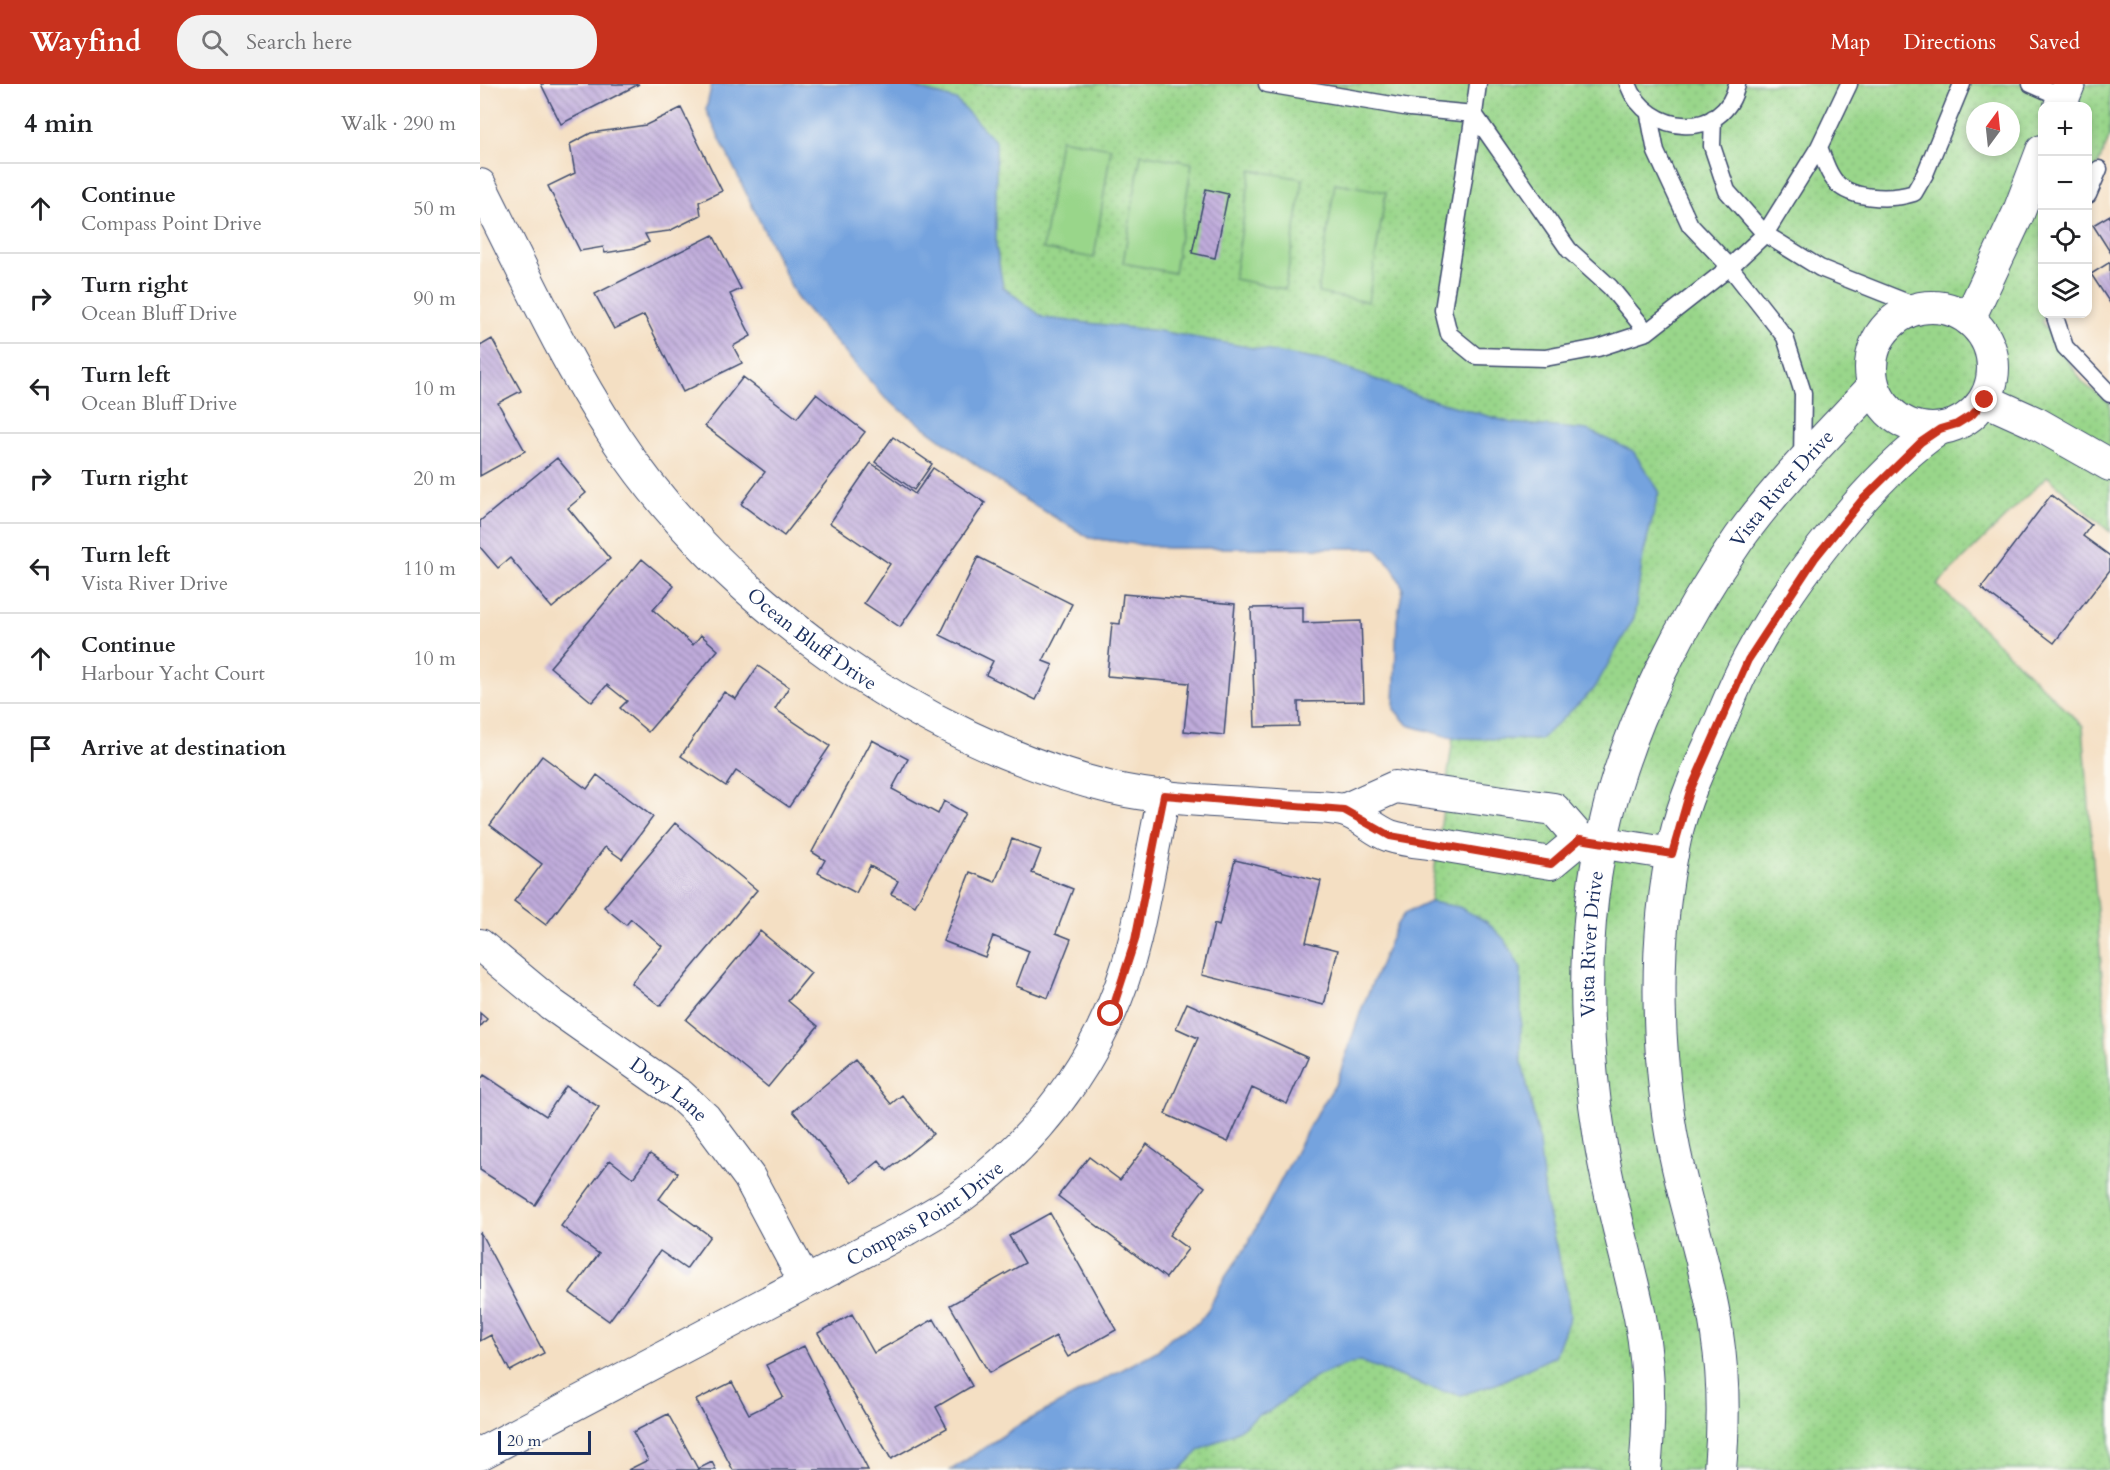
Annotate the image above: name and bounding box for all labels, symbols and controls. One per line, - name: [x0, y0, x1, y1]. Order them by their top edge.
- search box: [177, 15, 597, 69]
- text: Wayfind: [30, 23, 141, 61]
- icon: search: [198, 26, 231, 59]
- text: Search here: [246, 27, 353, 57]
- text: Map: [1830, 28, 1870, 57]
- text: Directions: [1903, 28, 1996, 57]
- text: Saved: [2029, 28, 2080, 57]
- north arrow: [1966, 102, 2020, 156]
- map controls: [2038, 102, 2092, 318]
- button: +: [2038, 102, 2092, 156]
- text: 4 min: [24, 106, 93, 141]
- text: Walk · 290 m: [341, 110, 456, 137]
- button: −: [2038, 156, 2092, 210]
- text: Continue: [81, 180, 176, 210]
- icon: ahead: [24, 192, 57, 225]
- text: 50 m: [413, 195, 456, 222]
- text: Compass Point Drive: [81, 210, 262, 237]
- button: locate: [2038, 210, 2092, 264]
- button: layers: [2038, 264, 2092, 318]
- text: Turn right: [81, 270, 188, 300]
- icon: right: [24, 282, 57, 315]
- text: 90 m: [413, 285, 456, 312]
- text: Ocean Bluff Drive: [81, 300, 237, 327]
- text: Turn left: [81, 360, 170, 390]
- icon: left: [24, 372, 57, 405]
- text: 10 m: [413, 375, 456, 402]
- route end: [1971, 386, 1997, 412]
- text: Ocean Bluff Drive: [81, 390, 237, 417]
- street label: Vista River Drive: [1723, 423, 1839, 553]
- icon: right: [24, 462, 57, 495]
- text: Turn right: [81, 463, 188, 493]
- text: 20 m: [413, 465, 456, 492]
- text: Turn left: [81, 540, 170, 570]
- icon: left: [24, 552, 57, 585]
- text: 110 m: [403, 555, 456, 582]
- text: Vista River Drive: [81, 570, 228, 597]
- street label: Ocean Bluff Drive: [741, 581, 883, 696]
- text: Continue: [81, 630, 176, 660]
- icon: ahead: [24, 642, 57, 675]
- text: 10 m: [413, 645, 456, 672]
- text: Harbour Yacht Court: [81, 660, 265, 687]
- icon: arrive: [24, 732, 57, 765]
- text: Arrive at destination: [81, 733, 286, 763]
- street label: Vista River Drive: [1574, 869, 1610, 1018]
- route start: [1097, 1000, 1123, 1026]
- street label: Dory Lane: [625, 1051, 714, 1128]
- street label: Compass Point Drive: [841, 1154, 1009, 1272]
- scale bar: [498, 1428, 591, 1456]
- text: 20 m: [507, 1430, 541, 1452]

